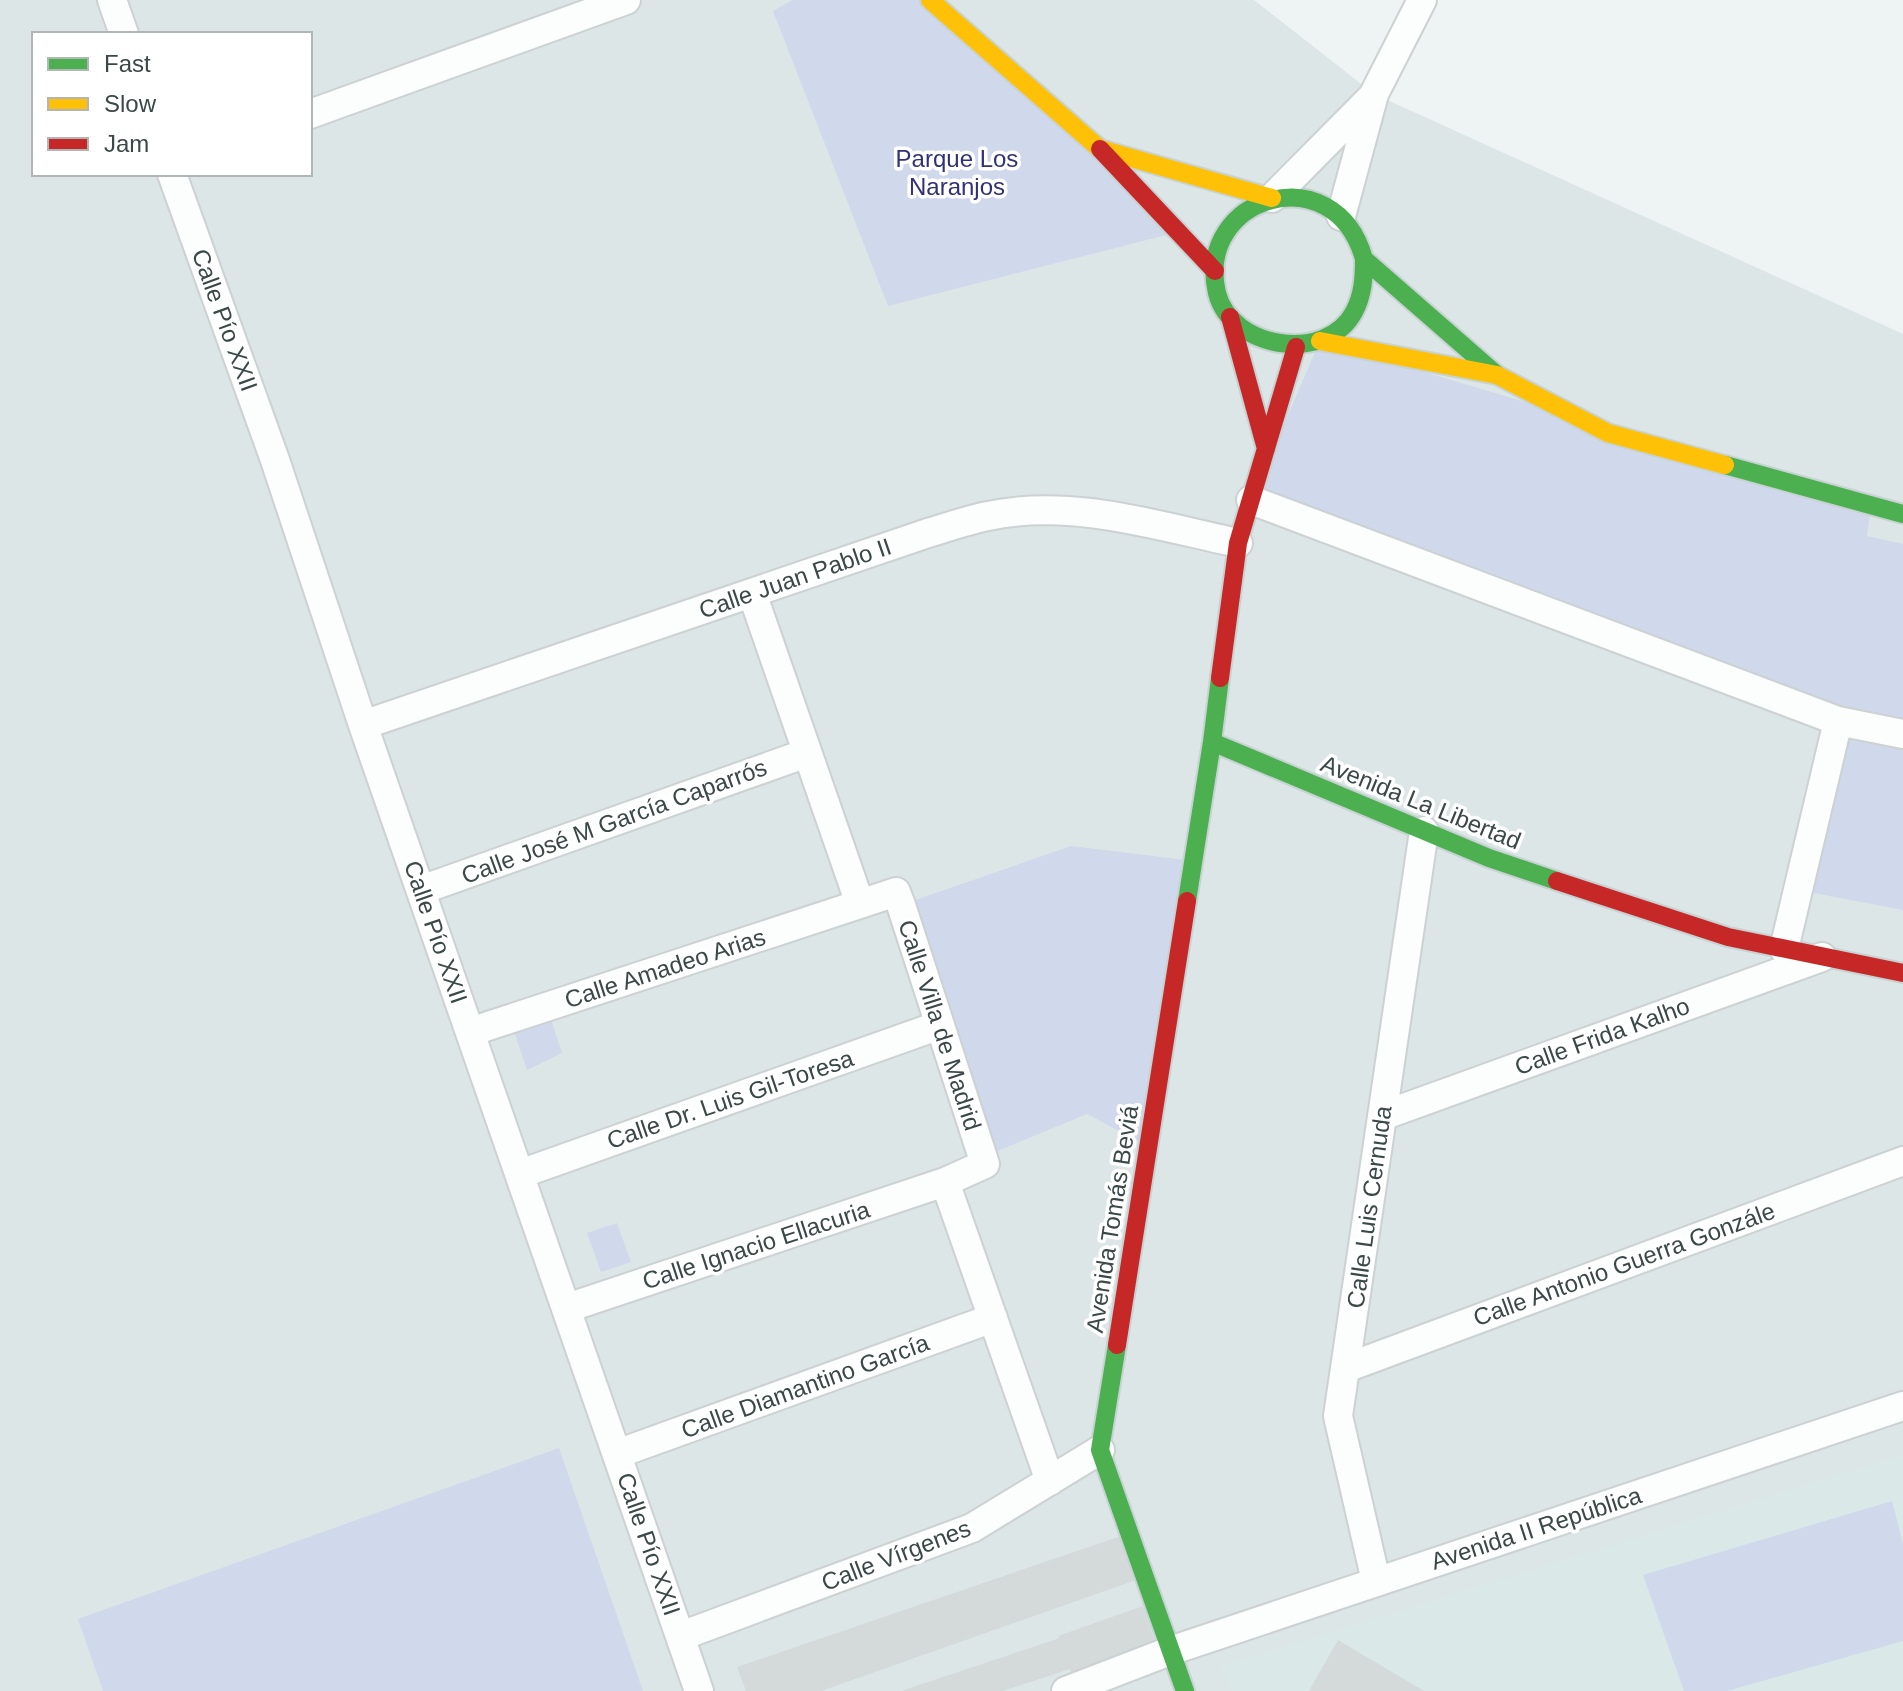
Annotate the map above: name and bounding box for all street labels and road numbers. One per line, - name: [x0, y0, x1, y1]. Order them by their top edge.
- street label: Calle Pío XXII: [187, 245, 263, 395]
- street label: Calle Juan Pablo II: [695, 532, 895, 624]
- street label: Avenida La Libertad: [1317, 750, 1525, 854]
- street label: Calle José M García Caparrós: [458, 753, 770, 889]
- street label: Calle Pío XXII: [399, 857, 473, 1007]
- street label: Calle Villa de Madrid: [893, 916, 987, 1134]
- street label: Calle Amadeo Arias: [561, 923, 769, 1013]
- street label: Calle Frida Kalho: [1511, 992, 1693, 1080]
- street label: Calle Dr. Luis Gil-Toresa: [603, 1044, 857, 1154]
- street label: Avenida Tomás Beviá: [1081, 1103, 1143, 1335]
- street label: Calle Luis Cernuda: [1341, 1103, 1397, 1310]
- street label: Calle Ignacio Ellacuria: [639, 1195, 874, 1295]
- street label: Calle Antonio Guerra Gonzále: [1470, 1197, 1778, 1331]
- street label: Calle Diamantino García: [678, 1328, 933, 1443]
- street label: Calle Pío XXII: [612, 1469, 686, 1619]
- street label: Avenida II República: [1427, 1481, 1645, 1575]
- street label: Calle Vírgenes: [818, 1514, 974, 1596]

